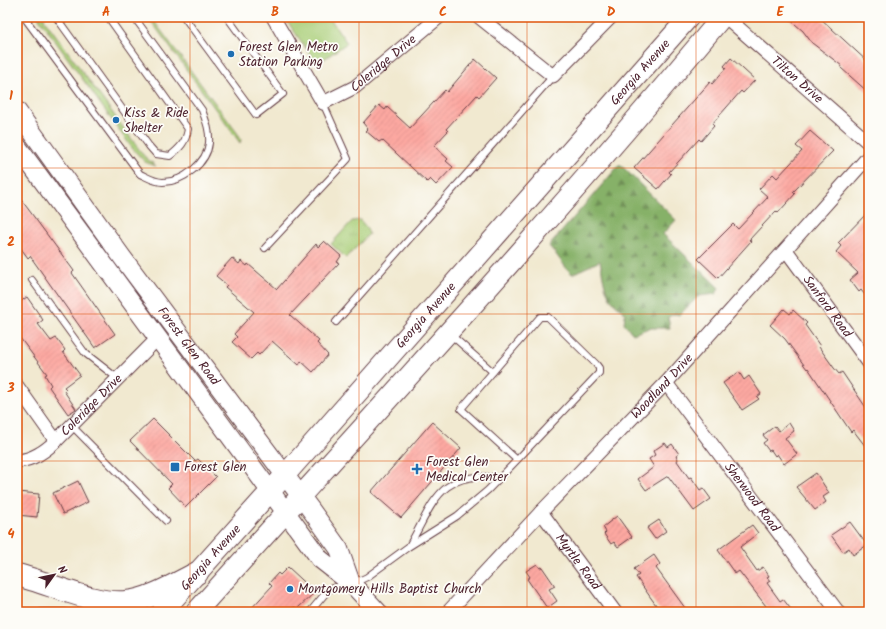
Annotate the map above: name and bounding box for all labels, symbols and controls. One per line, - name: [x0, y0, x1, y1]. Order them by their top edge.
- text: A: [102, 2, 110, 23]
- text: B: [271, 2, 279, 23]
- text: C: [439, 2, 447, 23]
- text: D: [607, 2, 616, 23]
- text: E: [776, 2, 784, 23]
- street label: Coleridge Drive: [345, 29, 421, 98]
- street label: Georgia Avenue: [605, 34, 676, 110]
- place label: Forest Glen Metro Station Parking: [239, 37, 338, 73]
- marker: Forest Glen Metro Station Parking: [226, 49, 236, 59]
- street label: Tilton Drive: [767, 51, 828, 109]
- text: 1: [9, 86, 13, 107]
- place label: Kiss & Ride Shelter: [124, 103, 189, 139]
- marker: Kiss & Ride Shelter: [111, 115, 121, 125]
- text: 2: [7, 232, 15, 253]
- street label: Sanford Road: [797, 271, 858, 342]
- street label: Georgia Avenue: [391, 277, 461, 353]
- street label: Forest Glen Road: [152, 302, 225, 390]
- street label: Woodland Drive: [626, 349, 698, 424]
- street label: Coleridge Drive: [55, 369, 127, 441]
- text: 3: [6, 378, 15, 399]
- place label: Forest Glen Medical Center: [426, 452, 508, 488]
- place label: Forest Glen: [184, 457, 247, 478]
- street label: Sherwood Road: [719, 458, 785, 537]
- marker: Forest Glen: [169, 461, 181, 473]
- marker: Forest Glen Medical Center: [411, 463, 423, 475]
- street label: Georgia Avenue: [175, 520, 246, 596]
- text: 4: [7, 524, 15, 545]
- street label: Myrtle Road: [550, 529, 606, 595]
- north arrow: [34, 555, 74, 595]
- text: N: [52, 562, 71, 578]
- place label: Montgomery Hills Baptist Church: [298, 579, 482, 600]
- marker: Montgomery Hills Baptist Church: [285, 584, 295, 594]

